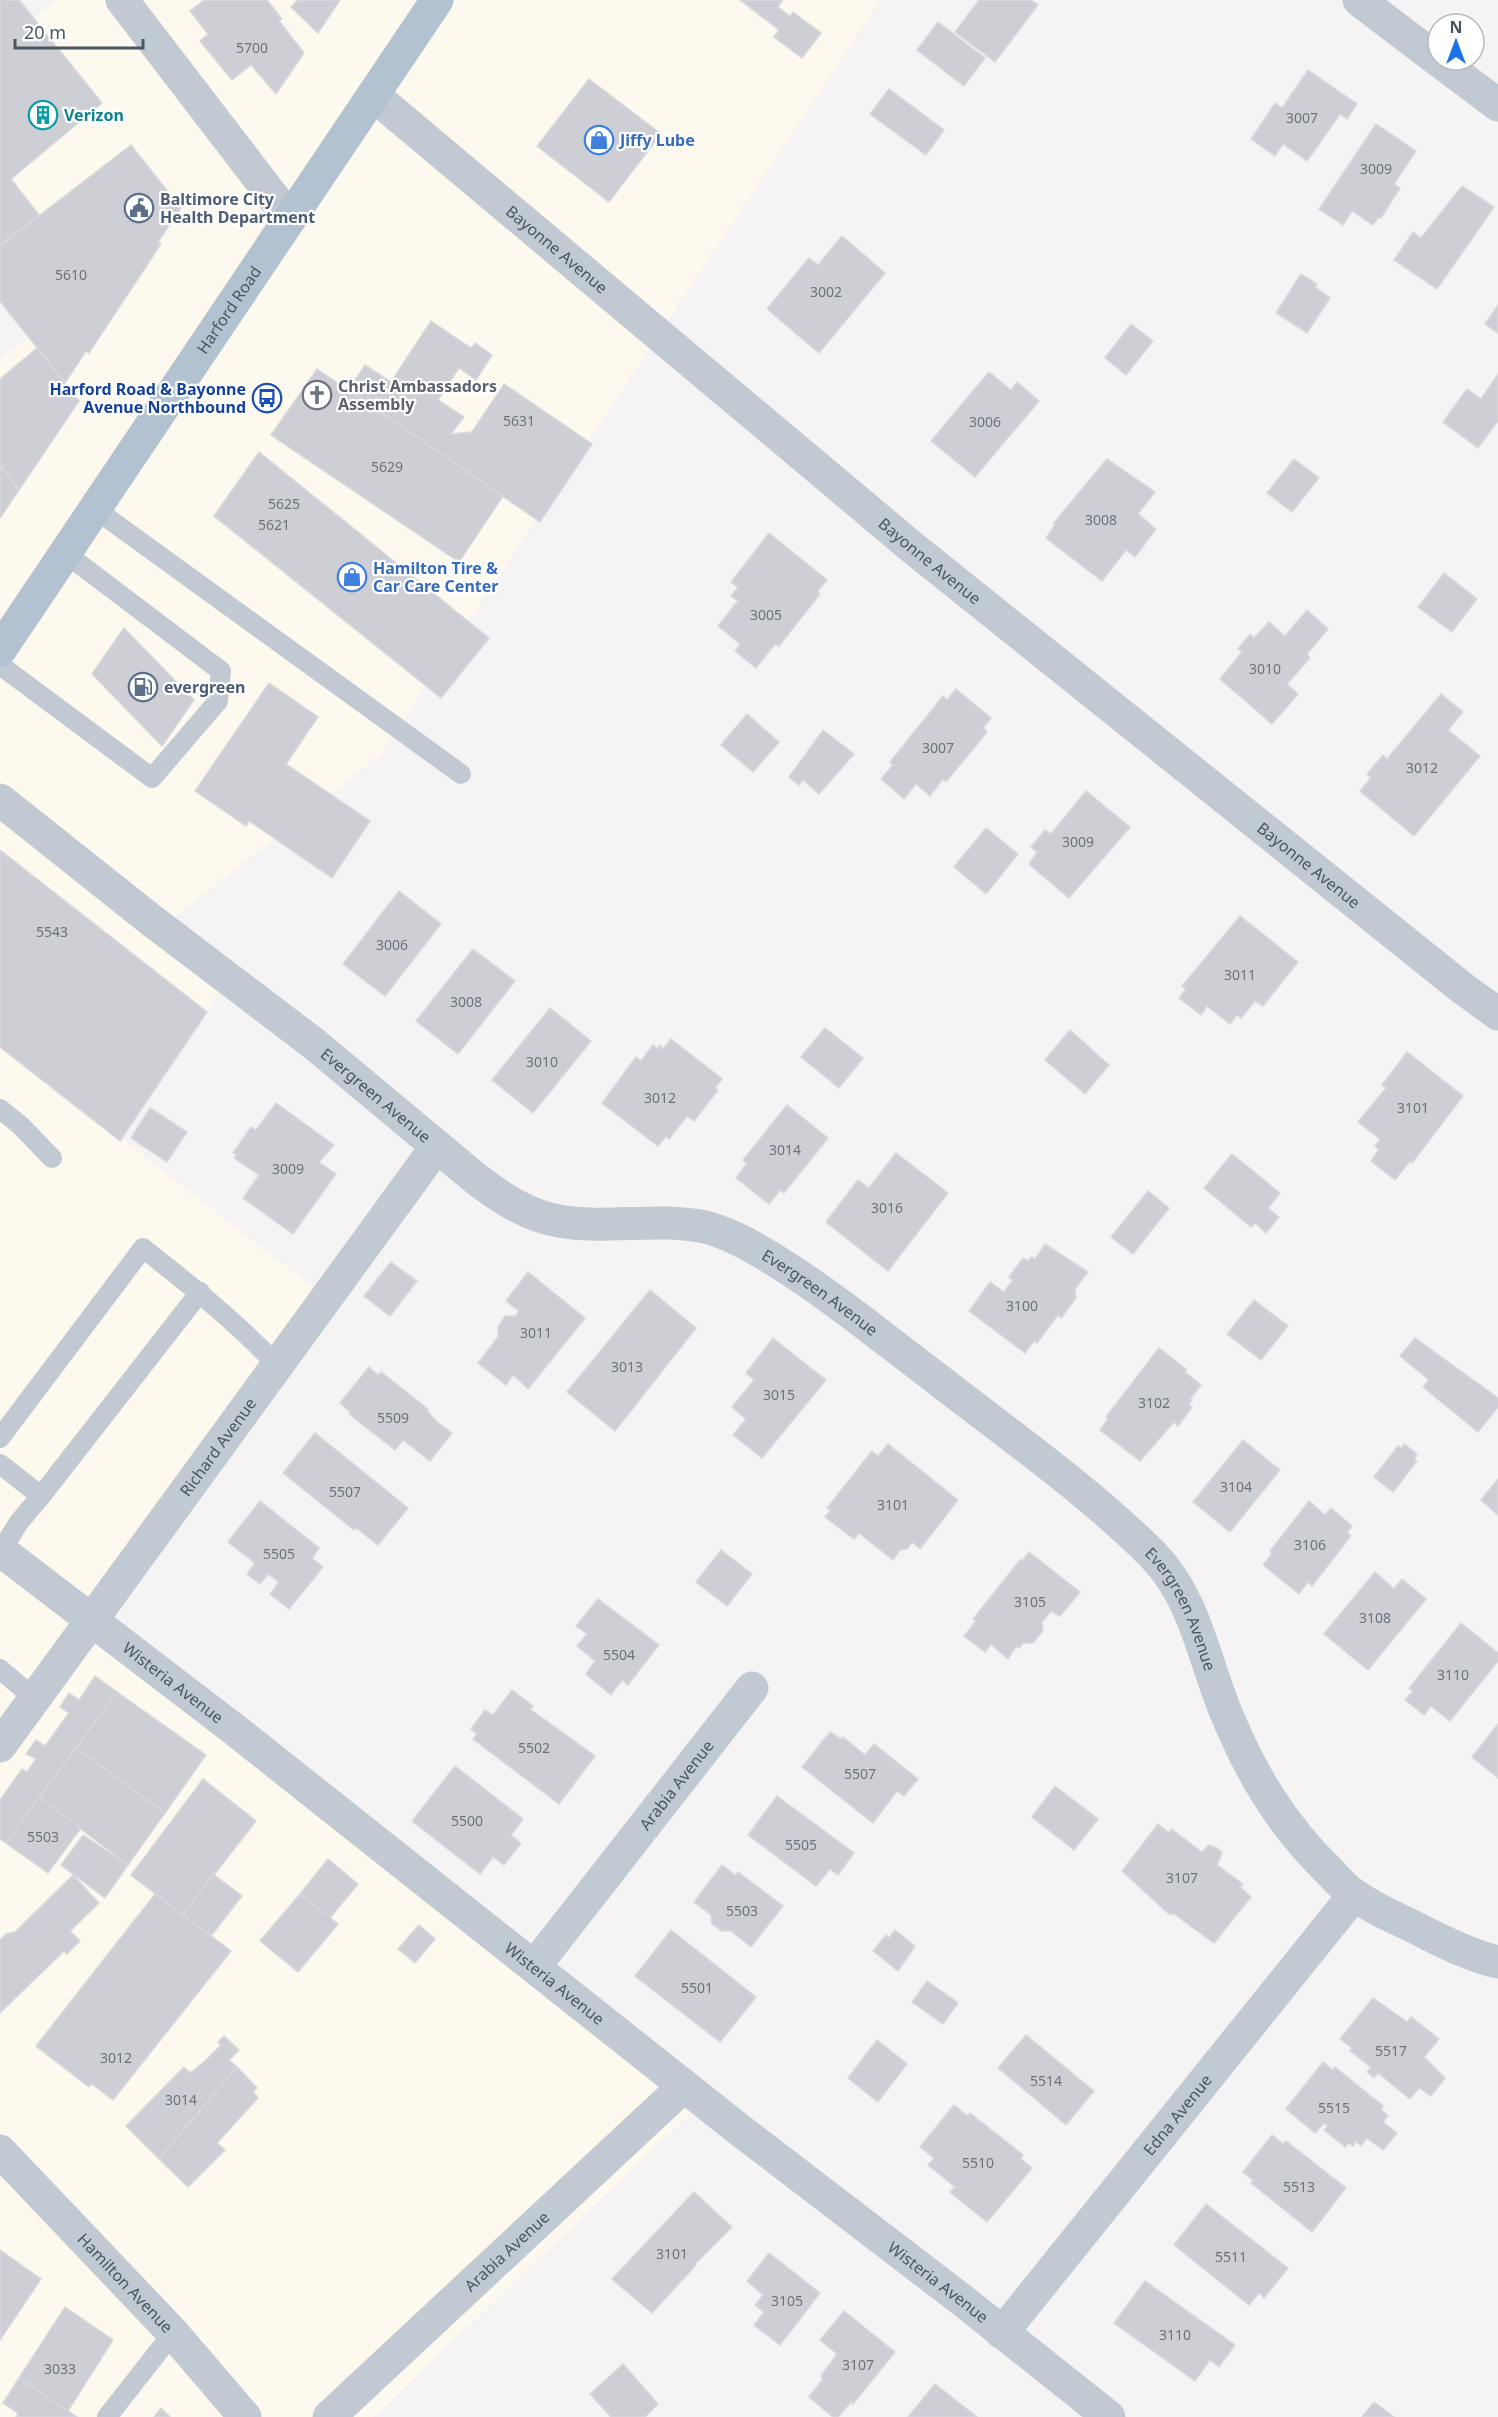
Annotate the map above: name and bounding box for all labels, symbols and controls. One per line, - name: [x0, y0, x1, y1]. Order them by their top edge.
- scale bar: [15, 12, 142, 50]
- north arrow: [1426, 12, 1486, 72]
- text: N: [1449, 16, 1463, 38]
- text: 20 m: [24, 20, 66, 44]
- house number: 5700: [236, 38, 268, 57]
- building icon: Verizon: [27, 99, 59, 131]
- place label: Verizon: [64, 104, 124, 126]
- house number: 3007: [1286, 108, 1318, 127]
- shop icon: Jiffy Lube: [583, 124, 615, 156]
- place label: Jiffy Lube: [618, 129, 695, 151]
- house number: 3009: [1360, 159, 1392, 178]
- place label: Baltimore City Health Department: [160, 188, 315, 228]
- public building icon: Baltimore City Health Department: [123, 192, 155, 224]
- street label: Bayonne Avenue: [501, 200, 612, 298]
- street label: Harford Road: [191, 262, 266, 358]
- house number: 5610: [55, 265, 87, 284]
- house number: 3002: [810, 282, 842, 301]
- place label: Christ Ambassadors Assembly: [338, 375, 497, 415]
- place label: Harford Road & Bayonne Avenue Northbound: [50, 378, 246, 418]
- church icon: Christ Ambassadors Assembly: [301, 379, 333, 411]
- bus stop icon: Harford Road & Bayonne Avenue Northbound: [251, 382, 283, 414]
- house number: 5631: [503, 411, 535, 430]
- house number: 3006: [969, 412, 1001, 431]
- house number: 5629: [371, 457, 403, 476]
- house number: 5625: [268, 494, 300, 513]
- house number: 3008: [1085, 510, 1117, 529]
- street label: Bayonne Avenue: [874, 513, 986, 609]
- house number: 5621: [258, 515, 290, 534]
- place label: Hamilton Tire & Car Care Center: [373, 557, 498, 597]
- shop icon: Hamilton Tire & Car Care Center: [336, 561, 368, 593]
- house number: 3005: [750, 605, 782, 624]
- house number: 3010: [1249, 659, 1281, 678]
- fuel station icon: evergreen: [127, 671, 159, 703]
- place label: evergreen: [164, 676, 245, 698]
- house number: 3007: [922, 738, 954, 757]
- house number: 3012: [1406, 758, 1438, 777]
- street label: Bayonne Avenue: [1253, 817, 1365, 913]
- house number: 3009: [1062, 832, 1094, 851]
- house number: 5543: [36, 922, 68, 941]
- house number: 3006: [376, 935, 408, 954]
- house number: 3011: [1224, 965, 1256, 984]
- house number: 3008: [450, 992, 482, 1011]
- street label: Evergreen Avenue: [316, 1043, 435, 1148]
- house number: 3010: [526, 1052, 558, 1071]
- house number: 3012: [644, 1088, 676, 1107]
- house number: 3101: [1397, 1098, 1429, 1117]
- house number: 3014: [769, 1140, 801, 1159]
- house number: 3009: [272, 1159, 304, 1178]
- house number: 3016: [871, 1198, 903, 1217]
- street label: Evergreen Avenue: [758, 1244, 883, 1341]
- house number: 3100: [1006, 1296, 1038, 1315]
- house number: 3011: [520, 1323, 552, 1342]
- house number: 3013: [611, 1357, 643, 1376]
- house number: 3015: [763, 1385, 795, 1404]
- street label: Richard Avenue: [174, 1393, 261, 1501]
- house number: 3102: [1138, 1393, 1170, 1412]
- house number: 5509: [377, 1408, 409, 1427]
- house number: 3104: [1220, 1477, 1252, 1496]
- house number: 5507: [329, 1482, 361, 1501]
- house number: 3101: [877, 1495, 909, 1514]
- house number: 3106: [1294, 1535, 1326, 1554]
- street label: Evergreen Avenue: [1140, 1542, 1221, 1674]
- house number: 5505: [263, 1544, 295, 1563]
- house number: 3105: [1014, 1592, 1046, 1611]
- house number: 3108: [1359, 1608, 1391, 1627]
- street label: Wisteria Avenue: [118, 1637, 228, 1728]
- house number: 5504: [603, 1645, 635, 1664]
- house number: 3110: [1437, 1665, 1469, 1684]
- street label: Arabia Avenue: [634, 1735, 718, 1835]
- house number: 5502: [518, 1738, 550, 1757]
- house number: 5507: [844, 1764, 876, 1783]
- house number: 5500: [451, 1811, 483, 1830]
- house number: 5503: [27, 1827, 59, 1846]
- house number: 5505: [785, 1835, 817, 1854]
- house number: 3107: [1166, 1868, 1198, 1887]
- house number: 5503: [726, 1901, 758, 1920]
- street label: Wisteria Avenue: [500, 1937, 609, 2030]
- house number: 5501: [681, 1978, 713, 1997]
- house number: 5517: [1375, 2041, 1407, 2060]
- house number: 3012: [100, 2048, 132, 2067]
- street label: Edna Avenue: [1138, 2070, 1217, 2160]
- house number: 5514: [1030, 2071, 1062, 2090]
- house number: 3014: [165, 2090, 197, 2109]
- house number: 5515: [1318, 2098, 1350, 2117]
- house number: 5510: [962, 2153, 994, 2172]
- house number: 5513: [1283, 2177, 1315, 2196]
- street label: Arabia Avenue: [459, 2206, 554, 2296]
- street label: Hamilton Avenue: [73, 2228, 178, 2338]
- street label: Wisteria Avenue: [883, 2236, 993, 2328]
- house number: 3101: [656, 2244, 688, 2263]
- house number: 5511: [1215, 2247, 1247, 2266]
- house number: 3105: [771, 2291, 803, 2310]
- house number: 3110: [1159, 2325, 1191, 2344]
- house number: 3107: [842, 2355, 874, 2374]
- house number: 3033: [44, 2359, 76, 2378]

